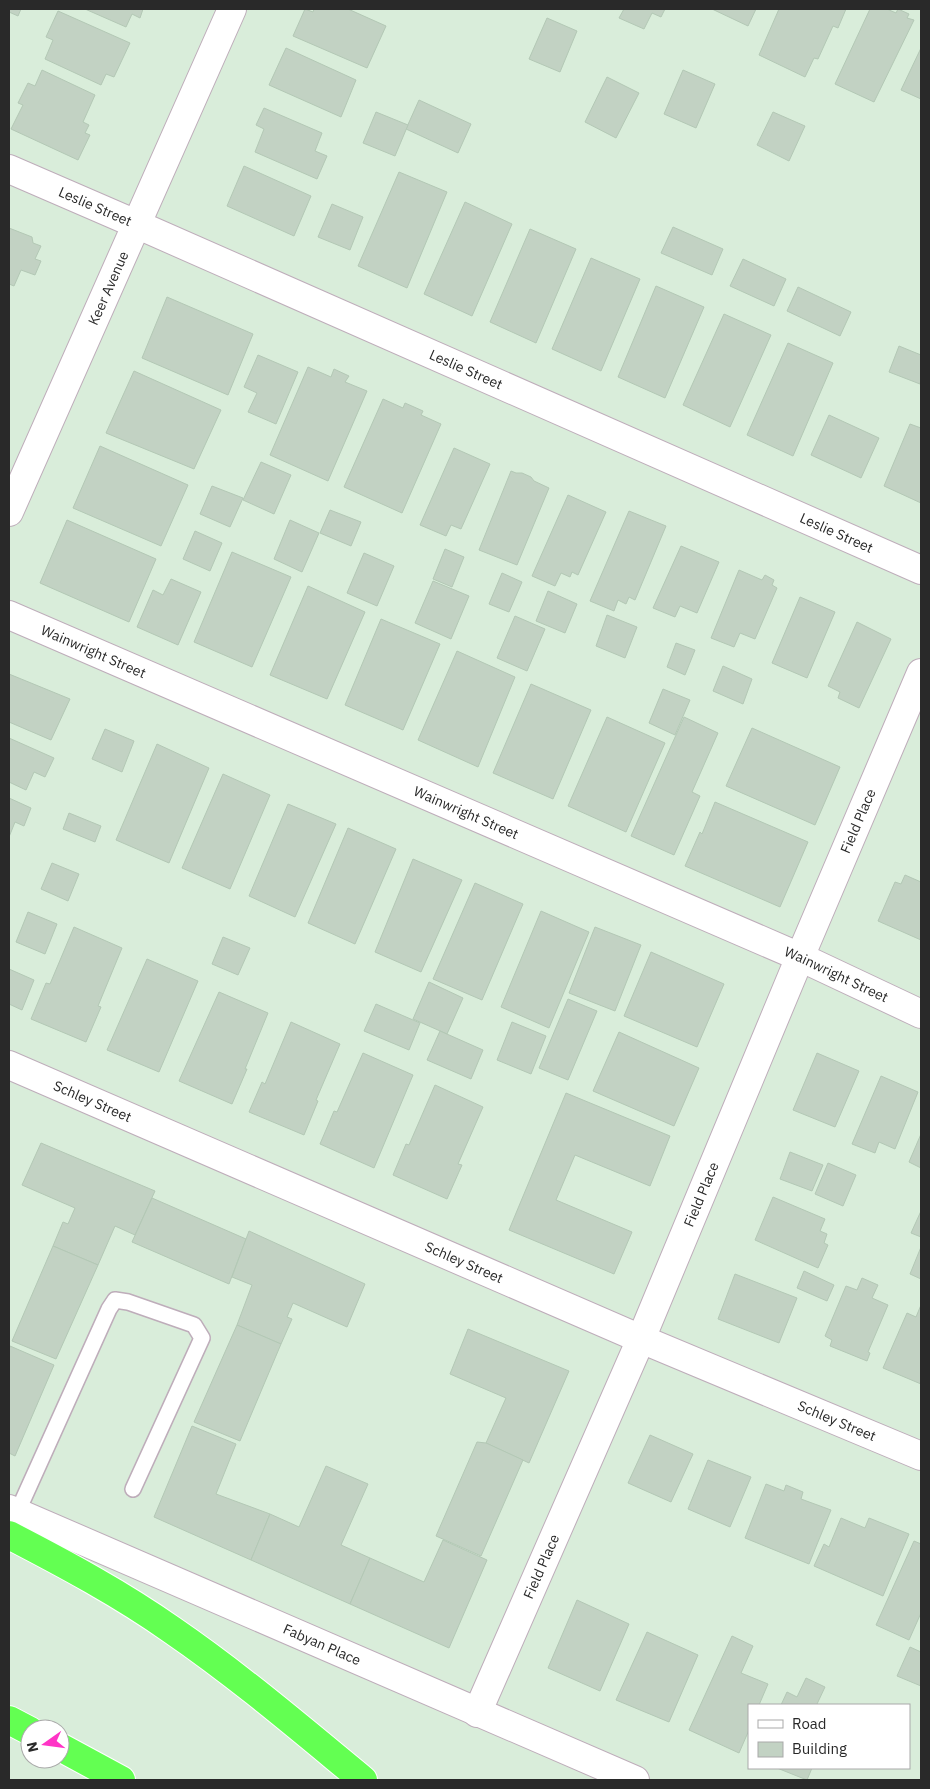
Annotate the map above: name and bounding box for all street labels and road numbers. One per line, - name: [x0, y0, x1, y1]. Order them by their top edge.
- street label: Leslie Street: [56, 183, 135, 230]
- street label: Keer Avenue: [84, 248, 133, 328]
- street label: Leslie Street: [427, 345, 505, 393]
- street label: Leslie Street: [797, 509, 876, 557]
- street label: Wainwright Street: [38, 621, 149, 682]
- street label: Wainwright Street: [411, 782, 521, 843]
- street label: Field Place: [836, 786, 880, 856]
- street label: Wainwright Street: [782, 942, 891, 1006]
- street label: Schley Street: [51, 1076, 134, 1126]
- street label: Field Place: [680, 1159, 723, 1230]
- street label: Schley Street: [422, 1237, 506, 1287]
- street label: Schley Street: [795, 1396, 879, 1445]
- street label: Field Place: [519, 1531, 563, 1602]
- street label: Fabyan Place: [280, 1620, 364, 1669]

